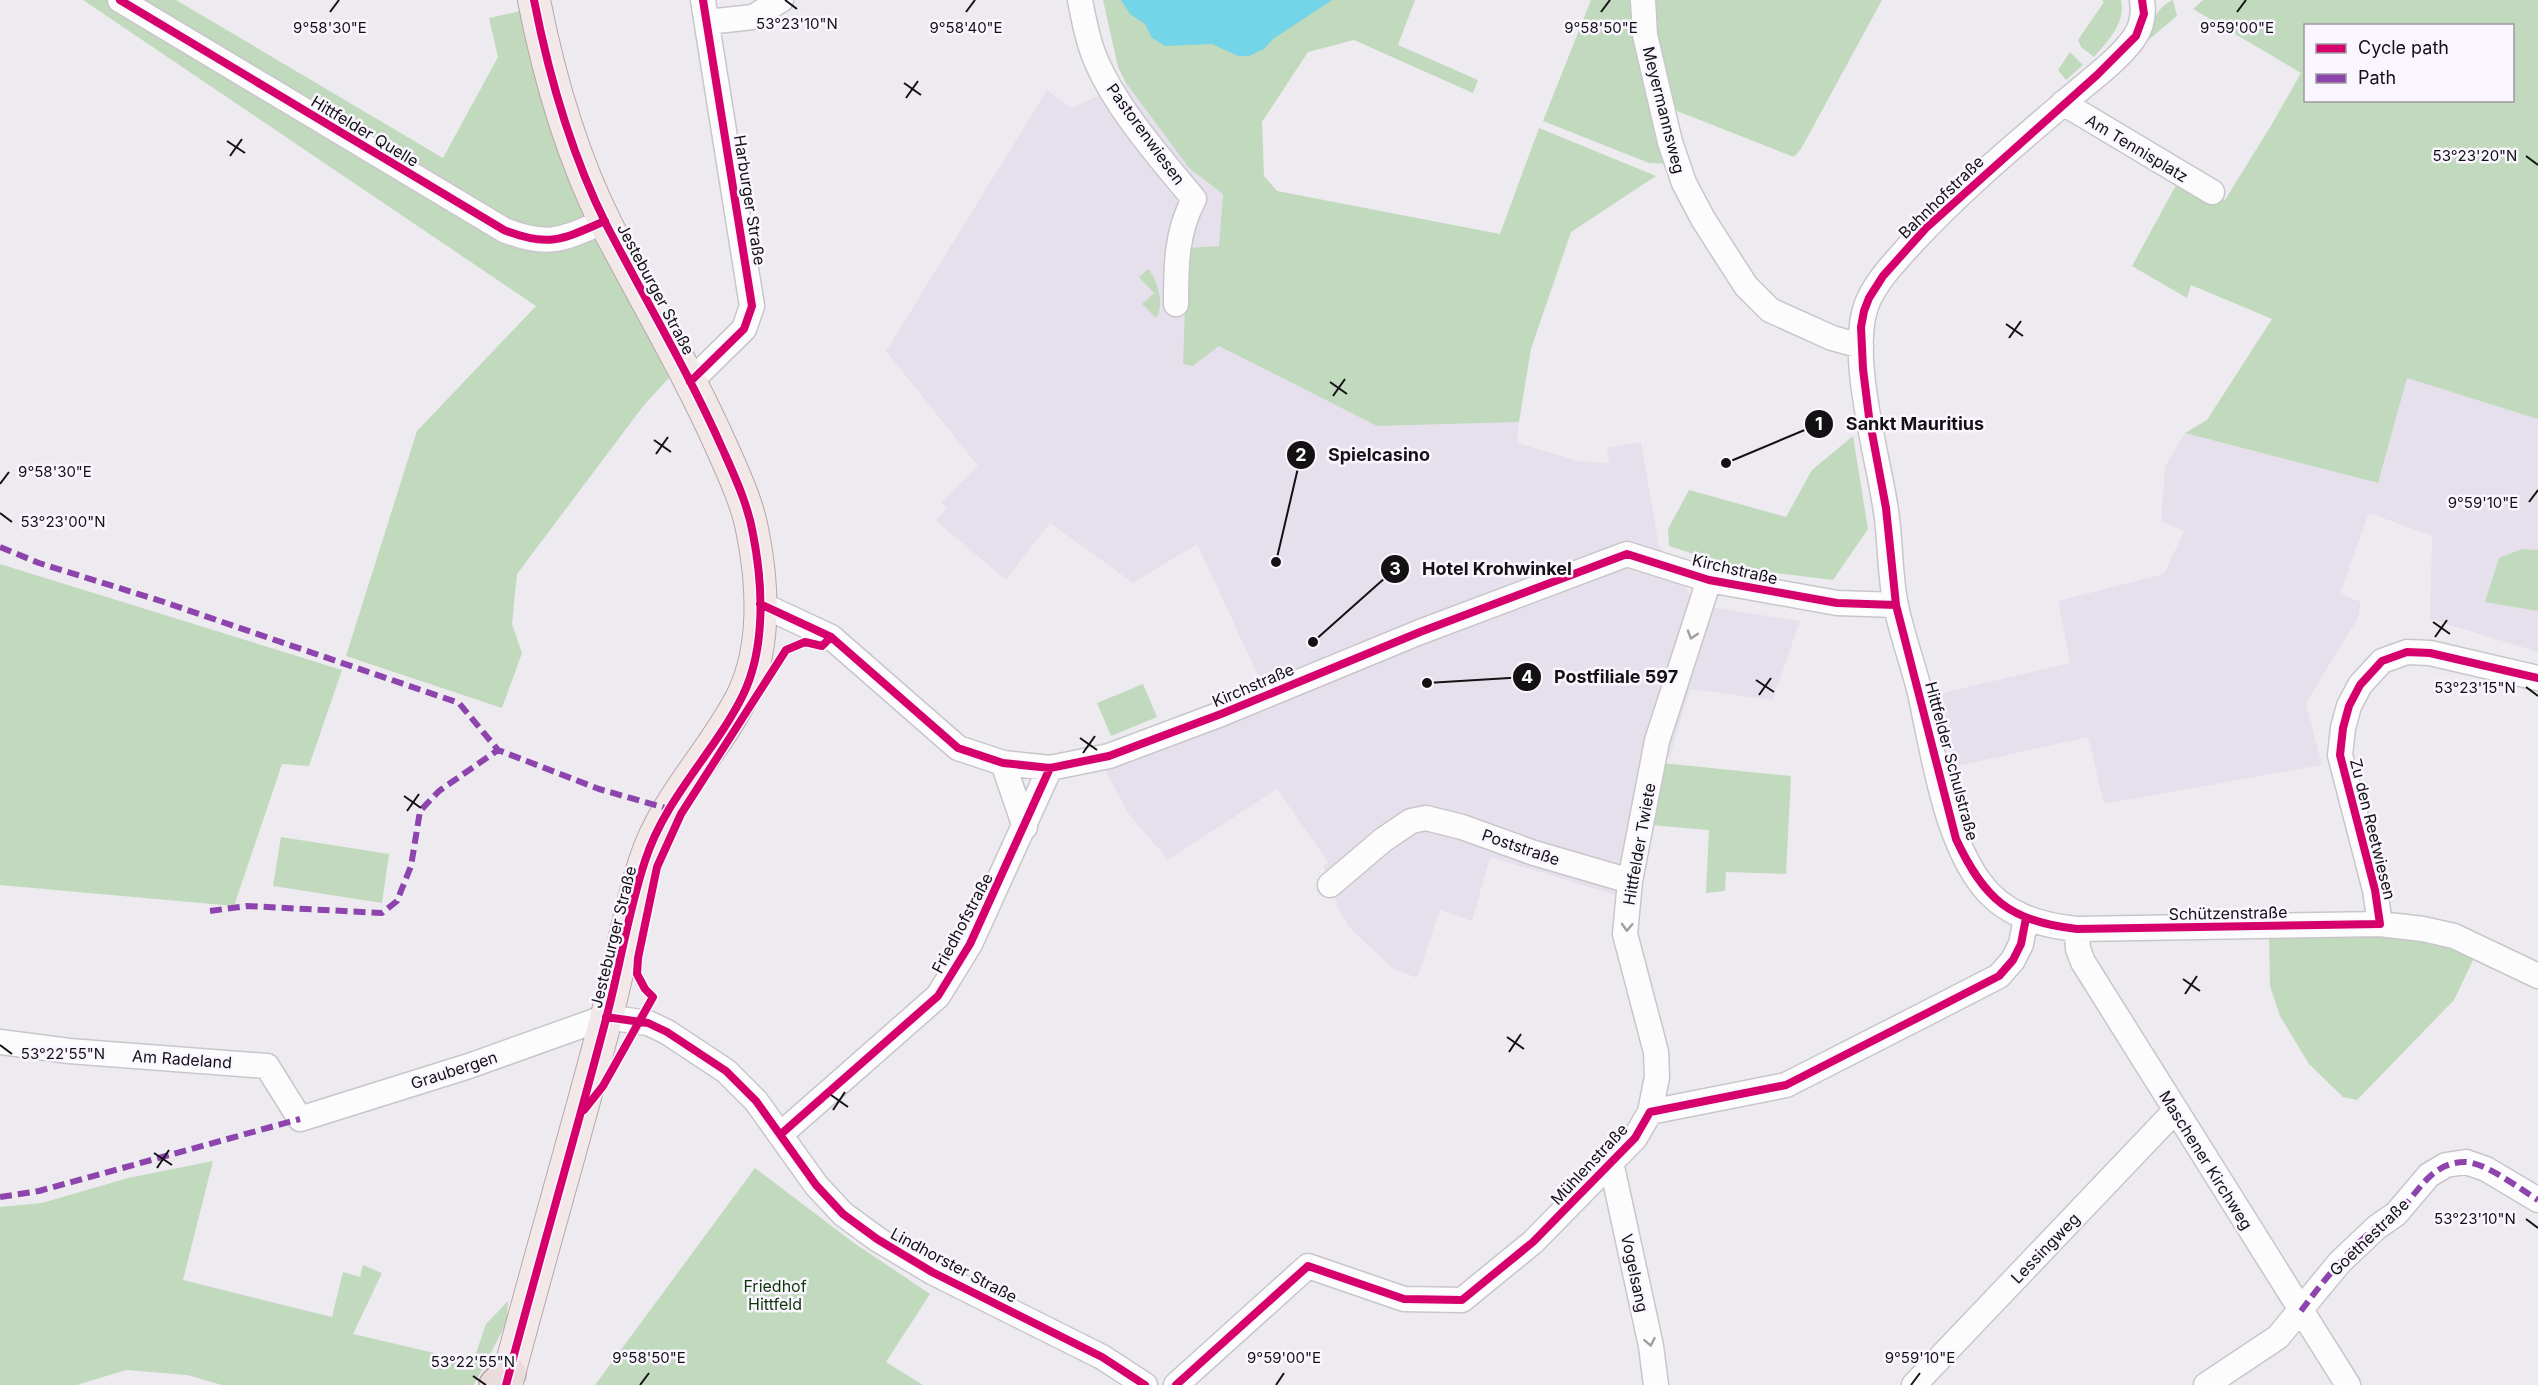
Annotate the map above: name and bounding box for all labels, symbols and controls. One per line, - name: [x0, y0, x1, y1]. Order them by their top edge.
- text: 53°23'10"N: [756, 14, 838, 33]
- text: 9°58'30"E: [293, 18, 367, 37]
- text: 9°58'40"E: [929, 18, 1003, 37]
- text: 9°58'50"E: [1564, 18, 1638, 37]
- text: 9°59'00"E: [2200, 18, 2274, 37]
- legend: [2304, 24, 2514, 102]
- text: Cycle path: [2358, 37, 2449, 58]
- street label: Meyermannsweg: [1639, 44, 1689, 176]
- text: Path: [2358, 67, 2396, 88]
- street label: Pastorenwiesen: [1103, 79, 1189, 189]
- street label: Hittfelder Quelle: [308, 91, 422, 171]
- street label: Am Tennisplatz: [2082, 110, 2192, 186]
- street label: Harburger Straße: [730, 133, 770, 267]
- text: 53°23'20"N: [2433, 146, 2517, 165]
- street label: Bahnhofstraße: [1894, 151, 1988, 243]
- street label: Jesteburger Straße: [613, 220, 699, 358]
- callout: Sankt Mauritius: [1804, 406, 1996, 442]
- text: 1: [1815, 413, 1823, 434]
- text: Sankt Mauritius: [1846, 413, 1984, 434]
- callout: Spielcasino: [1286, 437, 1442, 473]
- text: 2: [1295, 444, 1307, 465]
- text: Spielcasino: [1328, 444, 1430, 465]
- text: 9°58'30"E: [18, 462, 92, 481]
- text: 9°59'10"E: [2448, 493, 2518, 512]
- text: 53°23'00"N: [20, 512, 106, 531]
- street label: Kirchstraße: [1690, 549, 1780, 589]
- callout: Hotel Krohwinkel: [1380, 551, 1584, 587]
- text: 3: [1389, 558, 1401, 579]
- text: Hotel Krohwinkel: [1422, 558, 1572, 579]
- one-way arrow: [1686, 629, 1699, 640]
- street label: Kirchstraße: [1209, 659, 1297, 711]
- callout: Postfiliale 597: [1512, 659, 1691, 695]
- text: 4: [1521, 666, 1533, 687]
- text: Postfiliale 597: [1554, 666, 1678, 687]
- text: 53°23'15"N: [2434, 678, 2516, 697]
- street label: Hittfelder Schulstraße: [1921, 679, 1983, 843]
- street label: Zu den Reetwiesen: [2346, 756, 2400, 902]
- street label: Hittfelder Twiete: [1618, 781, 1660, 907]
- street label: Poststraße: [1479, 824, 1563, 870]
- street label: Jesteburger Straße: [586, 864, 640, 1010]
- street label: Friedhofstraße: [927, 869, 997, 977]
- street label: Schützenstraße: [2168, 902, 2288, 924]
- one-way arrow: [1620, 923, 1633, 932]
- text: 53°22'55"N: [21, 1044, 105, 1063]
- street label: Am Radeland: [131, 1046, 233, 1072]
- street label: Graubergen: [408, 1047, 500, 1093]
- street label: Maschener Kirchweg: [2155, 1087, 2257, 1233]
- street label: Mühlenstraße: [1546, 1119, 1632, 1209]
- street label: Goethestraße: [2325, 1194, 2413, 1280]
- street label: Lessingweg: [2006, 1209, 2084, 1287]
- text: 53°23'10"N: [2434, 1209, 2516, 1228]
- street label: Lindhorster Straße: [887, 1223, 1021, 1307]
- street label: Vogelsang: [1617, 1232, 1653, 1314]
- park label: Friedhof Hittfeld: [743, 1276, 807, 1314]
- one-way arrow: [1643, 1337, 1656, 1347]
- text: 9°58'50"E: [612, 1348, 686, 1367]
- text: 9°59'00"E: [1247, 1348, 1321, 1367]
- text: 9°59'10"E: [1885, 1348, 1955, 1367]
- text: 53°22'55"N: [431, 1352, 515, 1371]

